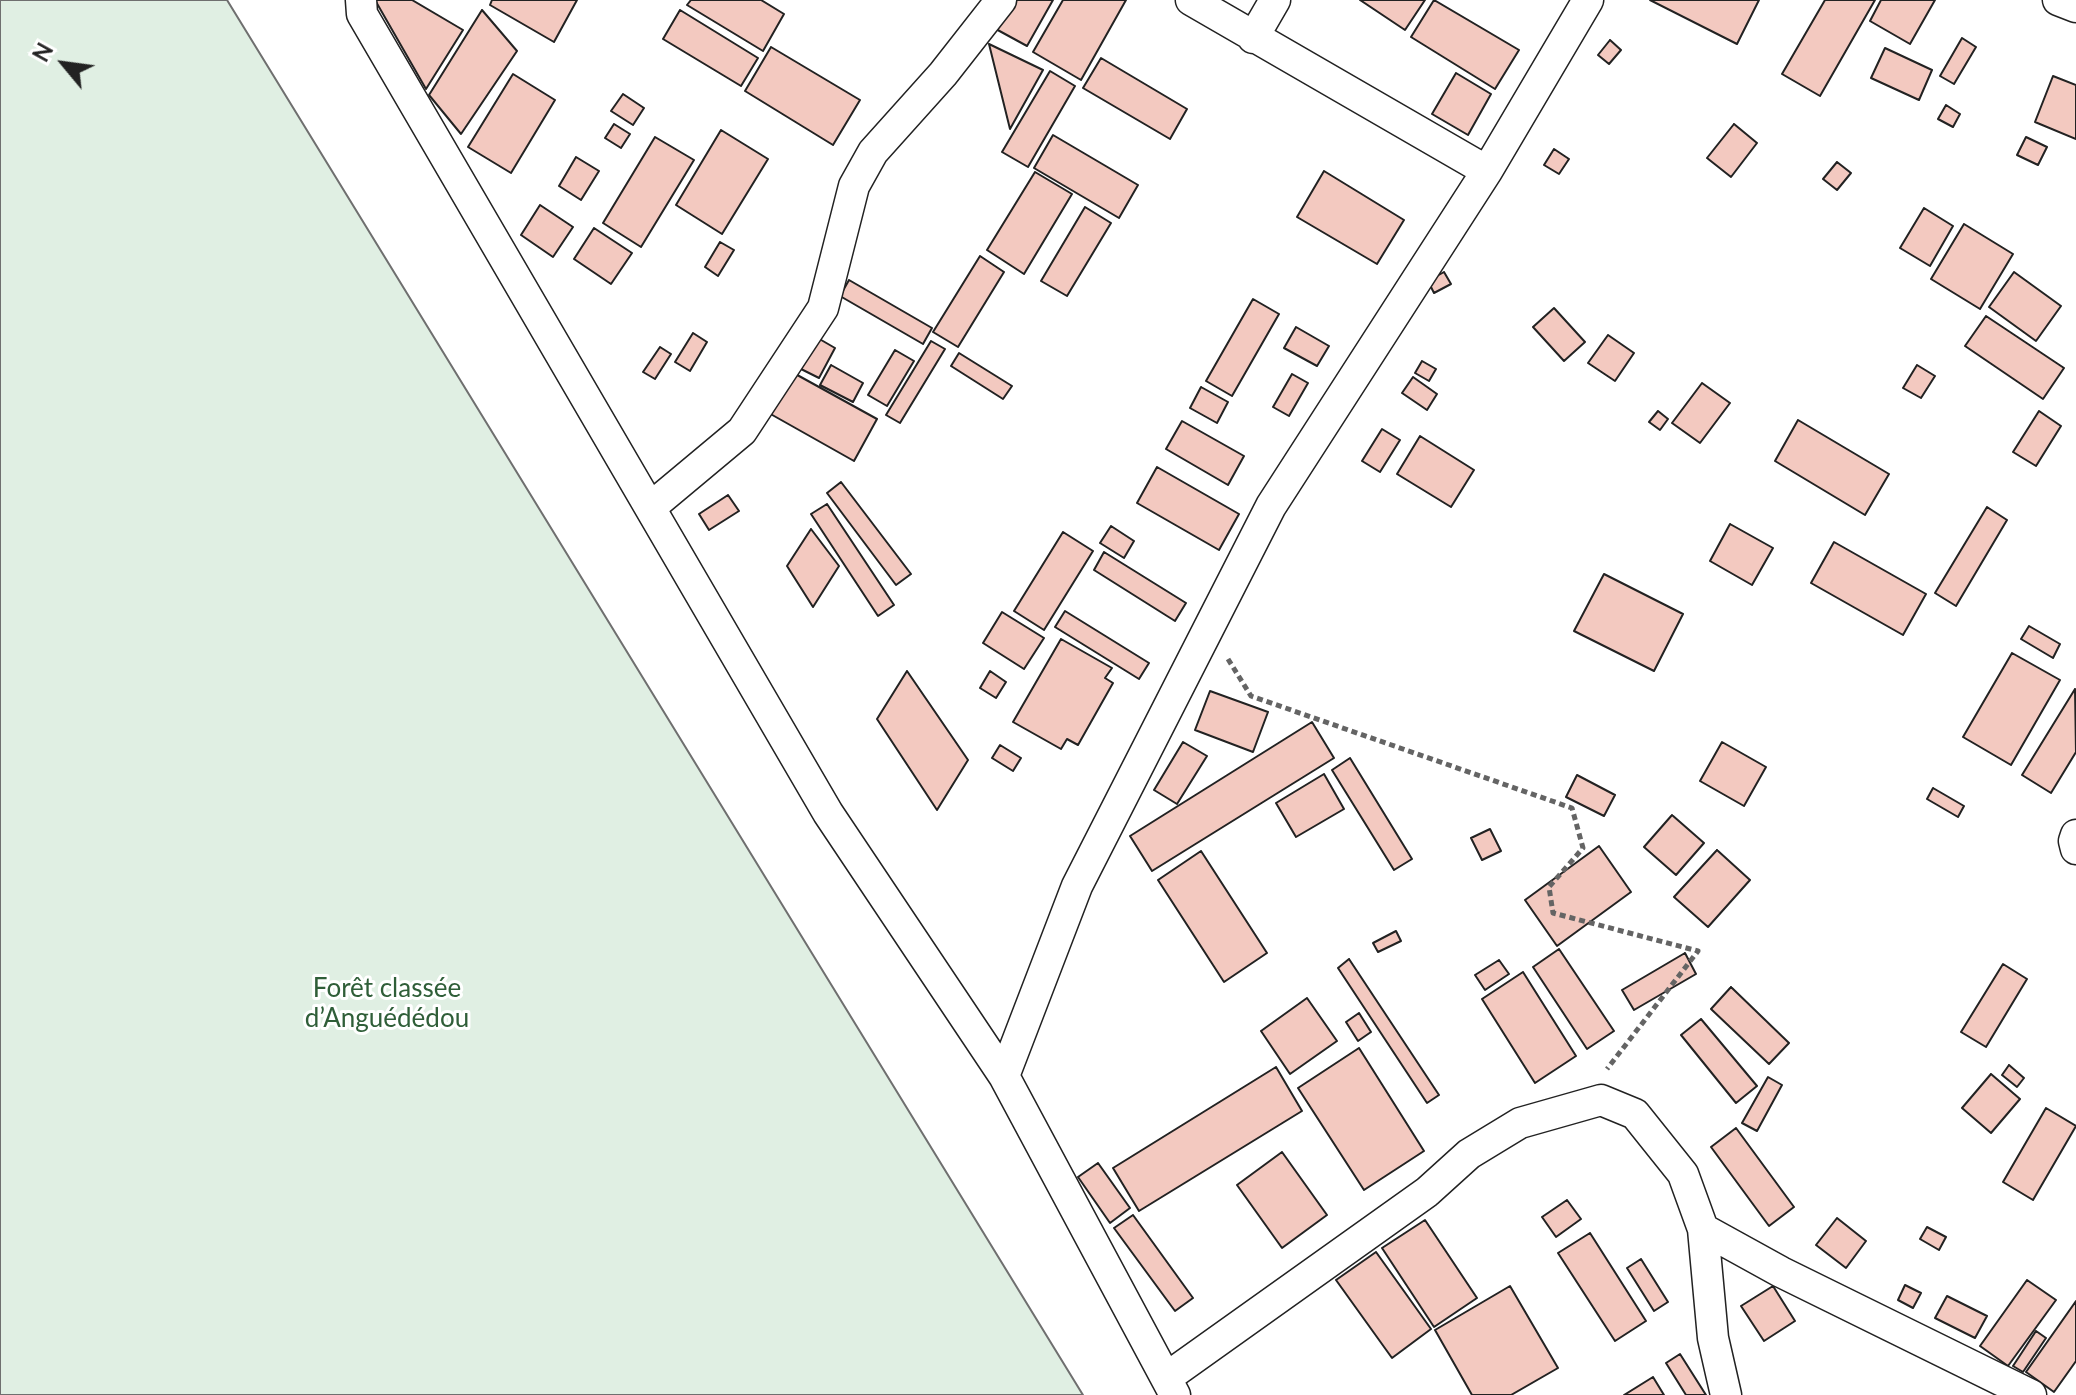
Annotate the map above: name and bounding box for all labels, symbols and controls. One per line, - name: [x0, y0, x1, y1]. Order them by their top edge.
- north arrow: [24, 24, 104, 104]
- text: N: [27, 38, 58, 66]
- park label: Forêt classée d’Anguédédou: [305, 973, 469, 1034]

